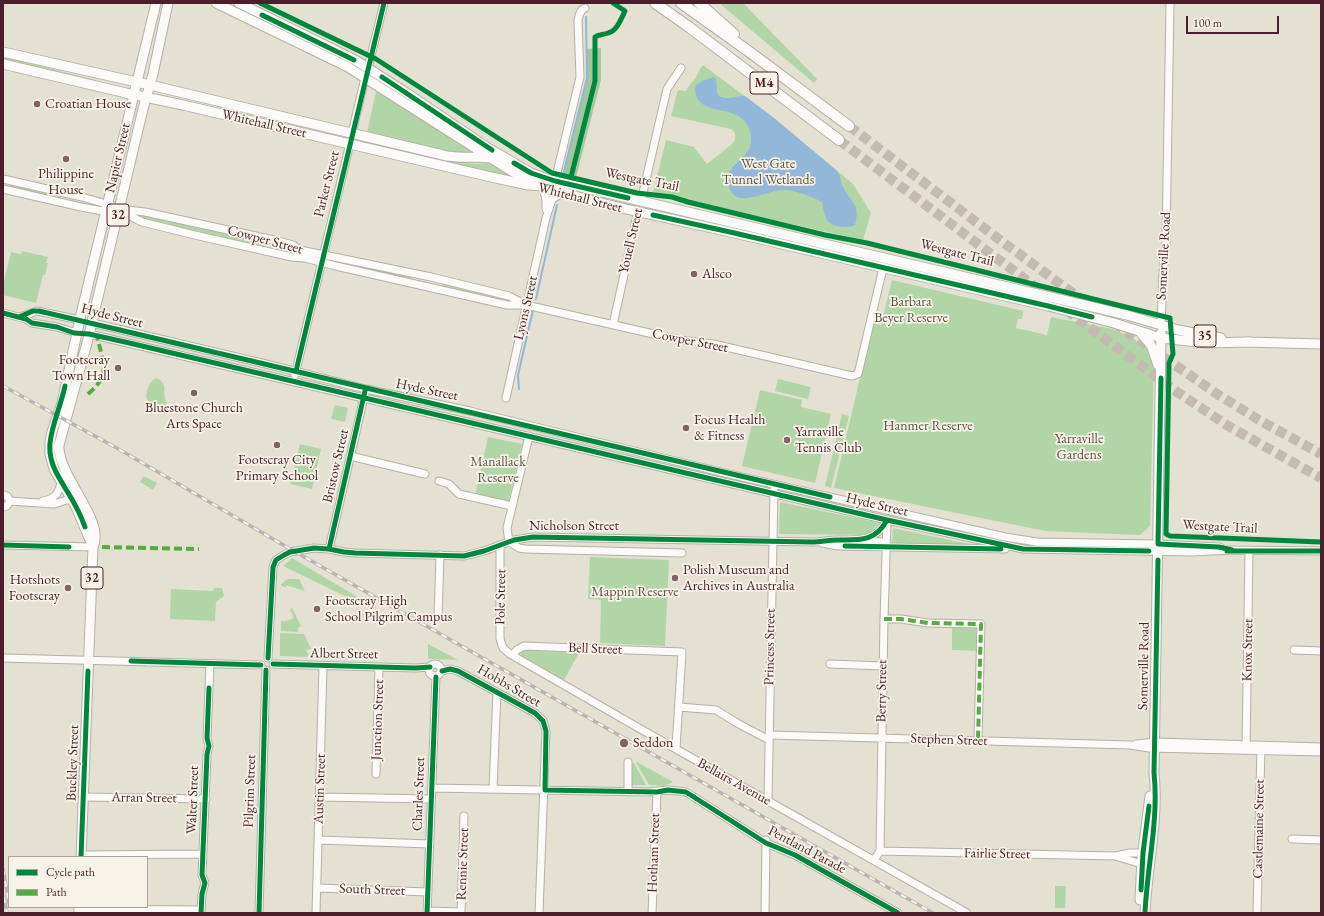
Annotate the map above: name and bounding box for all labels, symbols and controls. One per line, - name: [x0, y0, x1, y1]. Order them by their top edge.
- scale bar: [1188, 8, 1281, 34]
- text: 100 m: [1193, 15, 1222, 31]
- road number: M4: [750, 72, 778, 94]
- place label: Croatian House: [45, 96, 131, 112]
- marker: Croatian House: [32, 99, 42, 109]
- street label: Whitehall Street: [220, 106, 308, 142]
- street label: Napier Street: [102, 121, 134, 195]
- street label: Parker Street: [311, 149, 343, 219]
- marker: Philippine House: [61, 154, 71, 164]
- park label: West Gate Tunnel Wetlands: [722, 156, 814, 188]
- street label: Westgate Trail: [604, 165, 680, 195]
- place label: Philippine House: [38, 166, 94, 198]
- street label: Whitehall Street: [536, 179, 624, 217]
- road number: 32: [107, 204, 129, 226]
- street label: Youell Street: [615, 207, 647, 275]
- street label: Somerville Road: [1153, 211, 1175, 301]
- street label: Cowper Street: [226, 222, 304, 258]
- street label: Westgate Trail: [919, 236, 995, 270]
- place label: Alsco: [702, 266, 732, 282]
- marker: Alsco: [689, 269, 699, 279]
- street label: Lyons Street: [510, 274, 542, 342]
- park label: Barbara Beyer Reserve: [874, 294, 948, 326]
- street label: Hyde Street: [79, 300, 145, 332]
- street label: Cowper Street: [651, 325, 729, 357]
- road number: 35: [1194, 325, 1216, 347]
- place label: Footscray Town Hall: [52, 352, 110, 384]
- marker: Footscray Town Hall: [113, 363, 123, 373]
- street label: Hyde Street: [394, 375, 460, 405]
- marker: Bluestone Church Arts Space: [189, 388, 199, 398]
- place label: Bluestone Church Arts Space: [145, 400, 243, 432]
- place label: Focus Health & Fitness: [694, 412, 765, 444]
- park label: Hanmer Reserve: [883, 418, 973, 434]
- marker: Focus Health & Fitness: [681, 423, 691, 433]
- place label: Yarraville Tennis Club: [795, 424, 862, 456]
- street label: Bristow Street: [319, 428, 353, 504]
- park label: Yarraville Gardens: [1055, 431, 1103, 464]
- marker: Yarraville Tennis Club: [782, 435, 792, 445]
- marker: Footscray City Primary School: [272, 440, 282, 450]
- place label: Footscray City Primary School: [236, 452, 318, 484]
- park label: Manallack Reserve: [470, 454, 526, 486]
- street label: Hyde Street: [844, 490, 910, 520]
- street label: Westgate Trail: [1182, 517, 1258, 537]
- street label: Nicholson Street: [529, 518, 619, 534]
- place label: Polish Museum and Archives in Australia: [683, 562, 795, 594]
- road number: 32: [81, 567, 103, 589]
- street label: Pole Street: [492, 569, 510, 625]
- place label: Hotshots Footscray: [9, 572, 60, 604]
- marker: Polish Museum and Archives in Australia: [670, 573, 680, 583]
- marker: Hotshots Footscray: [63, 583, 73, 593]
- park label: Mappin Reserve: [591, 584, 679, 600]
- place label: Footscray High School Pilgrim Campus: [325, 593, 452, 626]
- marker: Footscray High School Pilgrim Campus: [312, 604, 322, 614]
- street label: Princess Street: [761, 609, 779, 685]
- street label: Knox Street: [1239, 618, 1257, 682]
- street label: Somerville Road: [1135, 622, 1153, 710]
- street label: Bell Street: [568, 640, 622, 658]
- street label: Albert Street: [310, 645, 378, 663]
- street label: Berry Street: [873, 659, 891, 723]
- street label: Hobbs Street: [474, 661, 544, 711]
- street label: Junction Street: [368, 679, 388, 761]
- street label: Buckley Street: [63, 725, 83, 801]
- street label: Stephen Street: [910, 730, 988, 750]
- place label: Seddon: [633, 735, 673, 751]
- marker: Seddon: [618, 737, 630, 749]
- street label: Pilgrim Street: [240, 754, 260, 828]
- street label: Austin Street: [310, 754, 330, 824]
- street label: Bellairs Avenue: [694, 755, 774, 809]
- street label: Charles Street: [409, 757, 429, 831]
- street label: Walter Street: [183, 765, 203, 835]
- street label: Castlemaine Street: [1250, 779, 1268, 879]
- street label: Arran Street: [111, 789, 177, 807]
- street label: Hotham Street: [644, 813, 664, 893]
- street label: Pentland Parade: [765, 822, 849, 878]
- street label: Rennie Street: [453, 827, 473, 901]
- street label: Fairlie Street: [964, 845, 1030, 863]
- legend: [8, 856, 148, 908]
- text: Cycle path: [46, 864, 95, 880]
- street label: South Street: [339, 880, 405, 900]
- text: Path: [46, 884, 67, 900]

